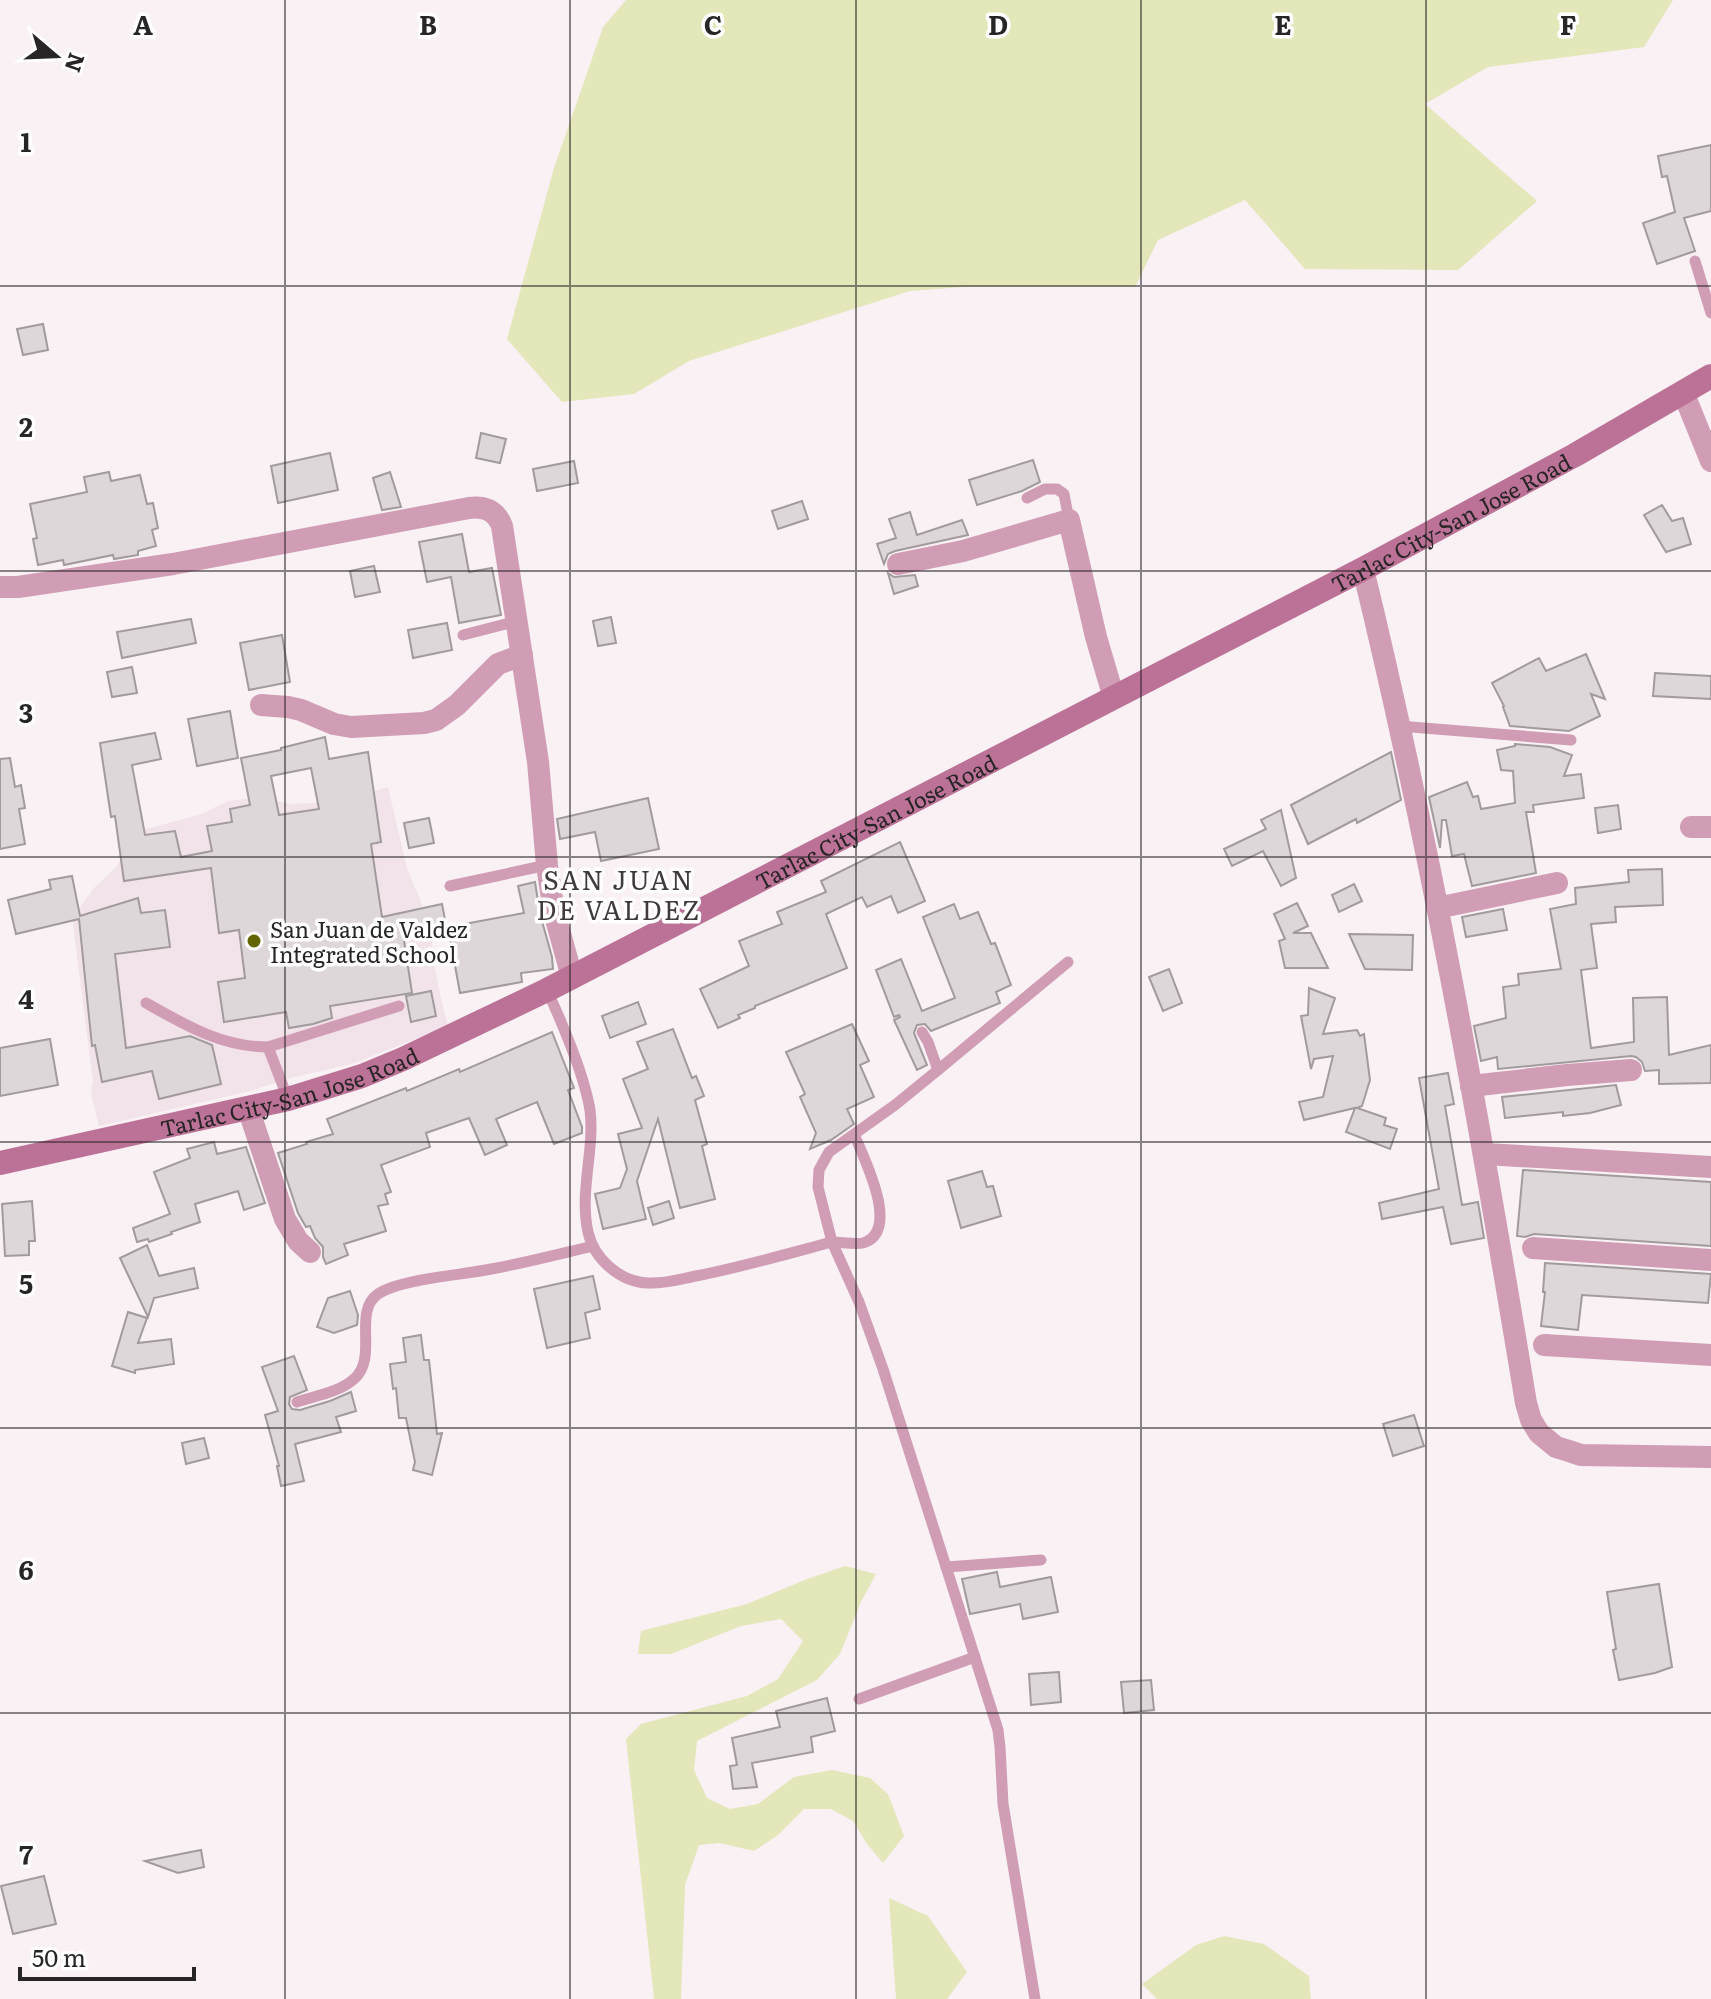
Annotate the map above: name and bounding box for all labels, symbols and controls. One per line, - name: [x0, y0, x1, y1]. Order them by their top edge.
- text: A: [133, 4, 153, 43]
- text: B: [419, 4, 437, 43]
- text: C: [704, 4, 722, 43]
- text: D: [988, 4, 1008, 43]
- text: E: [1274, 4, 1292, 43]
- text: F: [1560, 4, 1576, 43]
- north arrow: [16, 16, 96, 96]
- text: N: [58, 49, 95, 77]
- text: 1: [21, 121, 32, 160]
- text: 2: [19, 406, 33, 445]
- street label: Tarlac City-San Jose Road: [1325, 444, 1576, 600]
- text: 3: [19, 692, 33, 731]
- street label: Tarlac City-San Jose Road: [749, 745, 1002, 897]
- district label: SAN JUAN DE VALDEZ: [537, 859, 701, 928]
- place label: San Juan de Valdez Integrated School: [270, 912, 468, 970]
- marker: San Juan de Valdez Integrated School: [245, 932, 263, 950]
- text: 4: [18, 978, 34, 1017]
- street label: Tarlac City-San Jose Road: [157, 1038, 424, 1144]
- text: 5: [19, 1263, 33, 1302]
- text: 6: [18, 1549, 34, 1588]
- text: 7: [19, 1834, 33, 1873]
- scale bar: [20, 1931, 194, 1981]
- text: 50 m: [32, 1939, 86, 1974]

